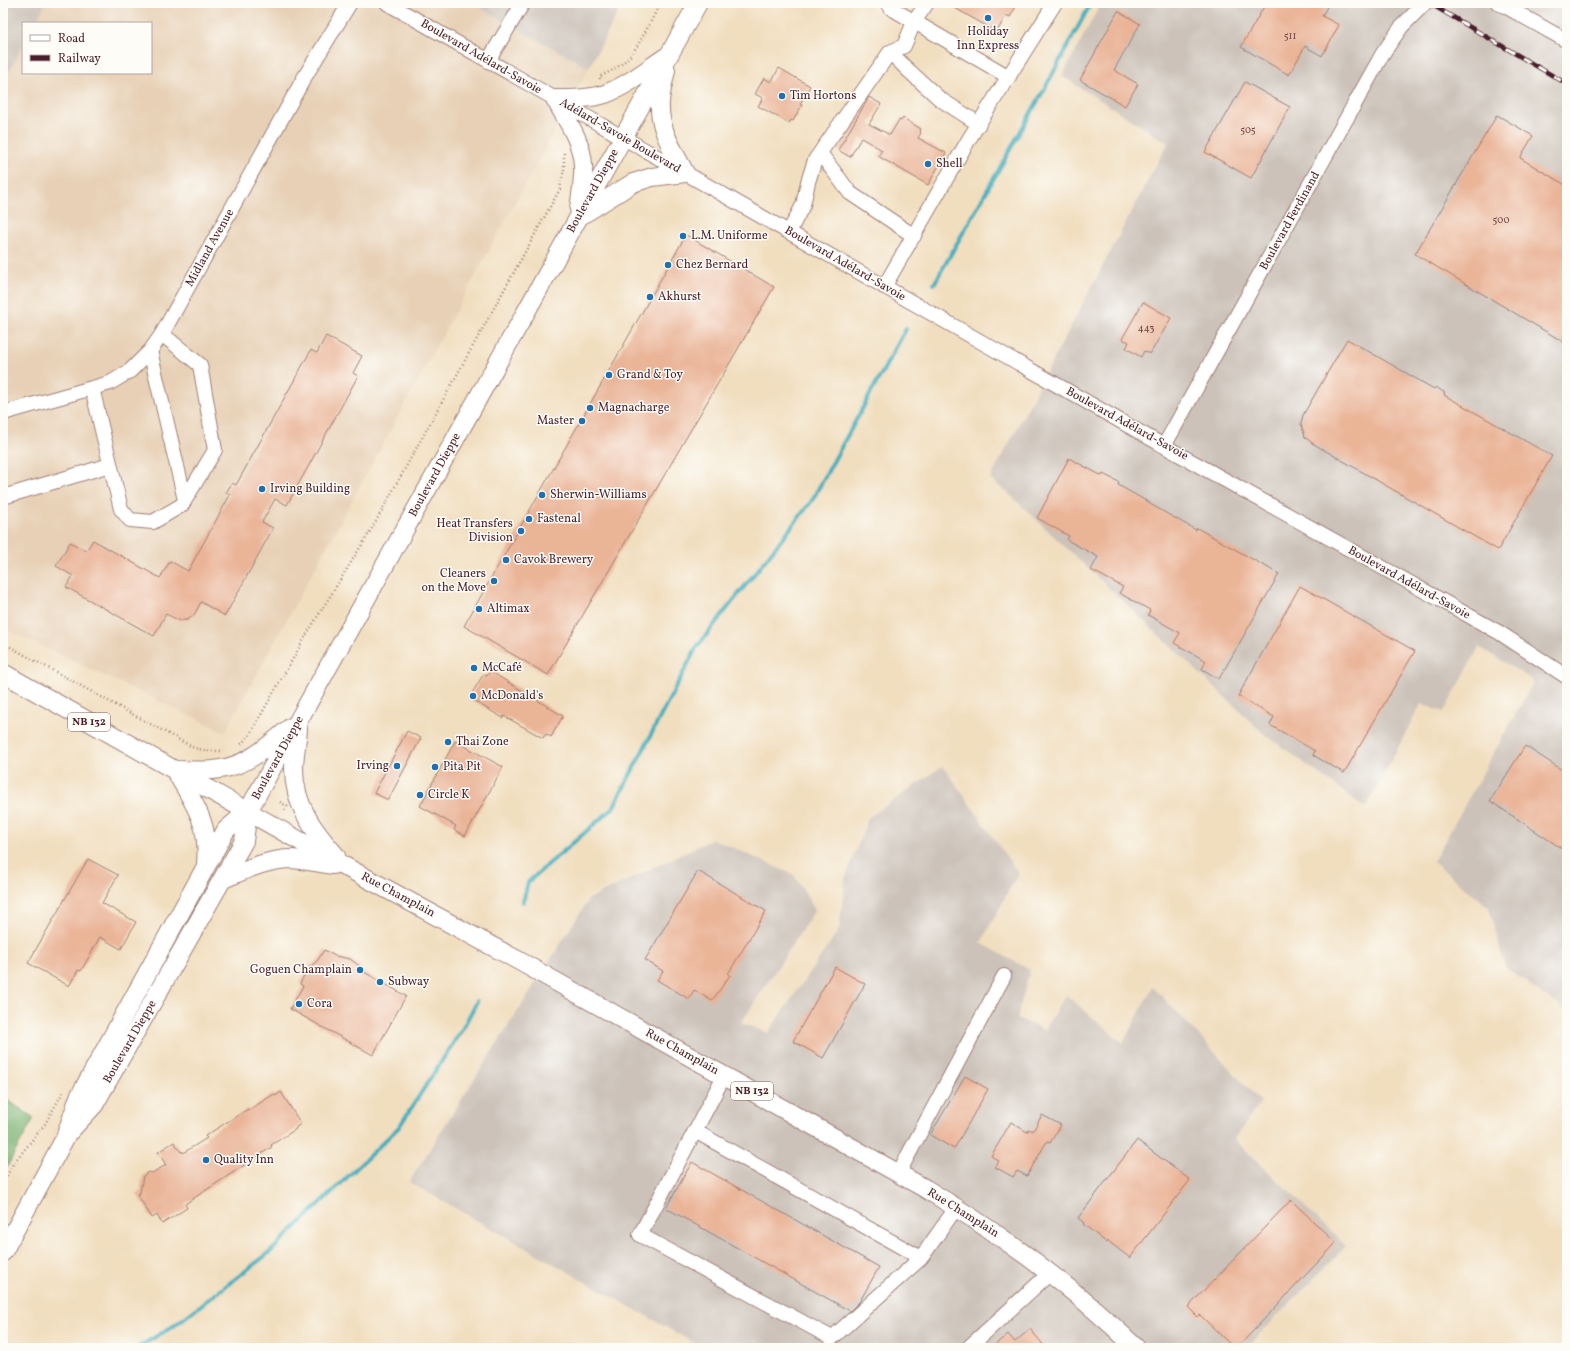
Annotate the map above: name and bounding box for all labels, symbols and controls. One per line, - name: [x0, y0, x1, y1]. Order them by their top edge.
- marker: Holiday Inn Express: [983, 13, 993, 23]
- street label: Boulevard Adélard-Savoie: [417, 16, 545, 98]
- legend: [22, 22, 152, 74]
- place label: Holiday Inn Express: [957, 24, 1019, 54]
- house number: 511: [1284, 29, 1296, 43]
- text: Road: [58, 31, 85, 47]
- text: Railway: [58, 51, 101, 67]
- place label: Tim Hortons: [790, 88, 856, 104]
- marker: Tim Hortons: [777, 91, 787, 101]
- street label: Adélard-Savoie Boulevard: [556, 95, 684, 177]
- house number: 505: [1240, 123, 1256, 137]
- street label: Boulevard Dieppe: [563, 146, 623, 236]
- place label: Shell: [936, 156, 963, 172]
- marker: Shell: [923, 159, 933, 169]
- street label: Boulevard Ferdinand: [1256, 169, 1324, 273]
- street label: Midland Avenue: [182, 206, 238, 290]
- house number: 500: [1493, 213, 1509, 227]
- street label: Boulevard Adélard-Savoie: [781, 223, 909, 305]
- place label: L.M. Uniforme: [691, 228, 768, 244]
- marker: L.M. Uniforme: [678, 231, 688, 241]
- place label: Chez Bernard: [676, 257, 748, 273]
- marker: Chez Bernard: [663, 260, 673, 270]
- place label: Akhurst: [658, 289, 701, 305]
- marker: Akhurst: [645, 292, 655, 302]
- house number: 443: [1138, 321, 1154, 335]
- place label: Grand & Toy: [617, 367, 683, 383]
- marker: Grand & Toy: [604, 370, 614, 380]
- street label: Boulevard Adélard-Savoie: [1063, 384, 1191, 464]
- place label: Magnacharge: [598, 400, 670, 416]
- marker: Magnacharge: [585, 403, 595, 413]
- place label: Master: [537, 413, 574, 429]
- marker: Master: [577, 416, 587, 426]
- street label: Boulevard Dieppe: [405, 430, 465, 520]
- place label: Irving Building: [270, 481, 350, 497]
- marker: Irving Building: [257, 484, 267, 494]
- place label: Sherwin-Williams: [550, 487, 647, 503]
- marker: Sherwin-Williams: [537, 490, 547, 500]
- place label: Fastenal: [537, 511, 581, 527]
- marker: Fastenal: [524, 514, 534, 524]
- place label: Heat Transfers Division: [436, 516, 513, 546]
- marker: Heat Transfers Division: [516, 526, 526, 536]
- street label: Boulevard Adélard-Savoie: [1345, 543, 1473, 623]
- place label: Cavok Brewery: [514, 552, 594, 568]
- marker: Cavok Brewery: [501, 555, 511, 565]
- place label: Cleaners on the Move: [421, 566, 486, 596]
- marker: Cleaners on the Move: [489, 576, 499, 586]
- place label: Altimax: [487, 601, 530, 617]
- marker: Altimax: [474, 604, 484, 614]
- place label: McCafé: [482, 660, 522, 676]
- marker: McCafé: [469, 663, 479, 673]
- place label: McDonald's: [481, 688, 543, 704]
- marker: McDonald's: [468, 691, 478, 701]
- road number: NB 132: [68, 713, 110, 731]
- street label: Boulevard Dieppe: [248, 713, 308, 803]
- place label: Thai Zone: [456, 734, 509, 750]
- marker: Thai Zone: [443, 737, 453, 747]
- place label: Irving: [356, 758, 389, 774]
- place label: Pita Pit: [443, 759, 481, 775]
- marker: Irving: [392, 761, 402, 771]
- marker: Pita Pit: [430, 762, 440, 772]
- place label: Circle K: [428, 787, 469, 803]
- marker: Circle K: [415, 790, 425, 800]
- street label: Rue Champlain: [358, 869, 438, 921]
- place label: Goguen Champlain: [250, 962, 352, 978]
- marker: Goguen Champlain: [355, 965, 365, 975]
- place label: Subway: [388, 974, 430, 990]
- marker: Subway: [375, 977, 385, 987]
- place label: Cora: [307, 996, 332, 1012]
- street label: Boulevard Dieppe: [100, 997, 161, 1087]
- marker: Cora: [294, 999, 304, 1009]
- street label: Rue Champlain: [642, 1025, 722, 1079]
- road number: NB 132: [731, 1082, 773, 1100]
- place label: Quality Inn: [214, 1152, 274, 1168]
- marker: Quality Inn: [201, 1155, 211, 1165]
- street label: Rue Champlain: [924, 1185, 1002, 1241]

